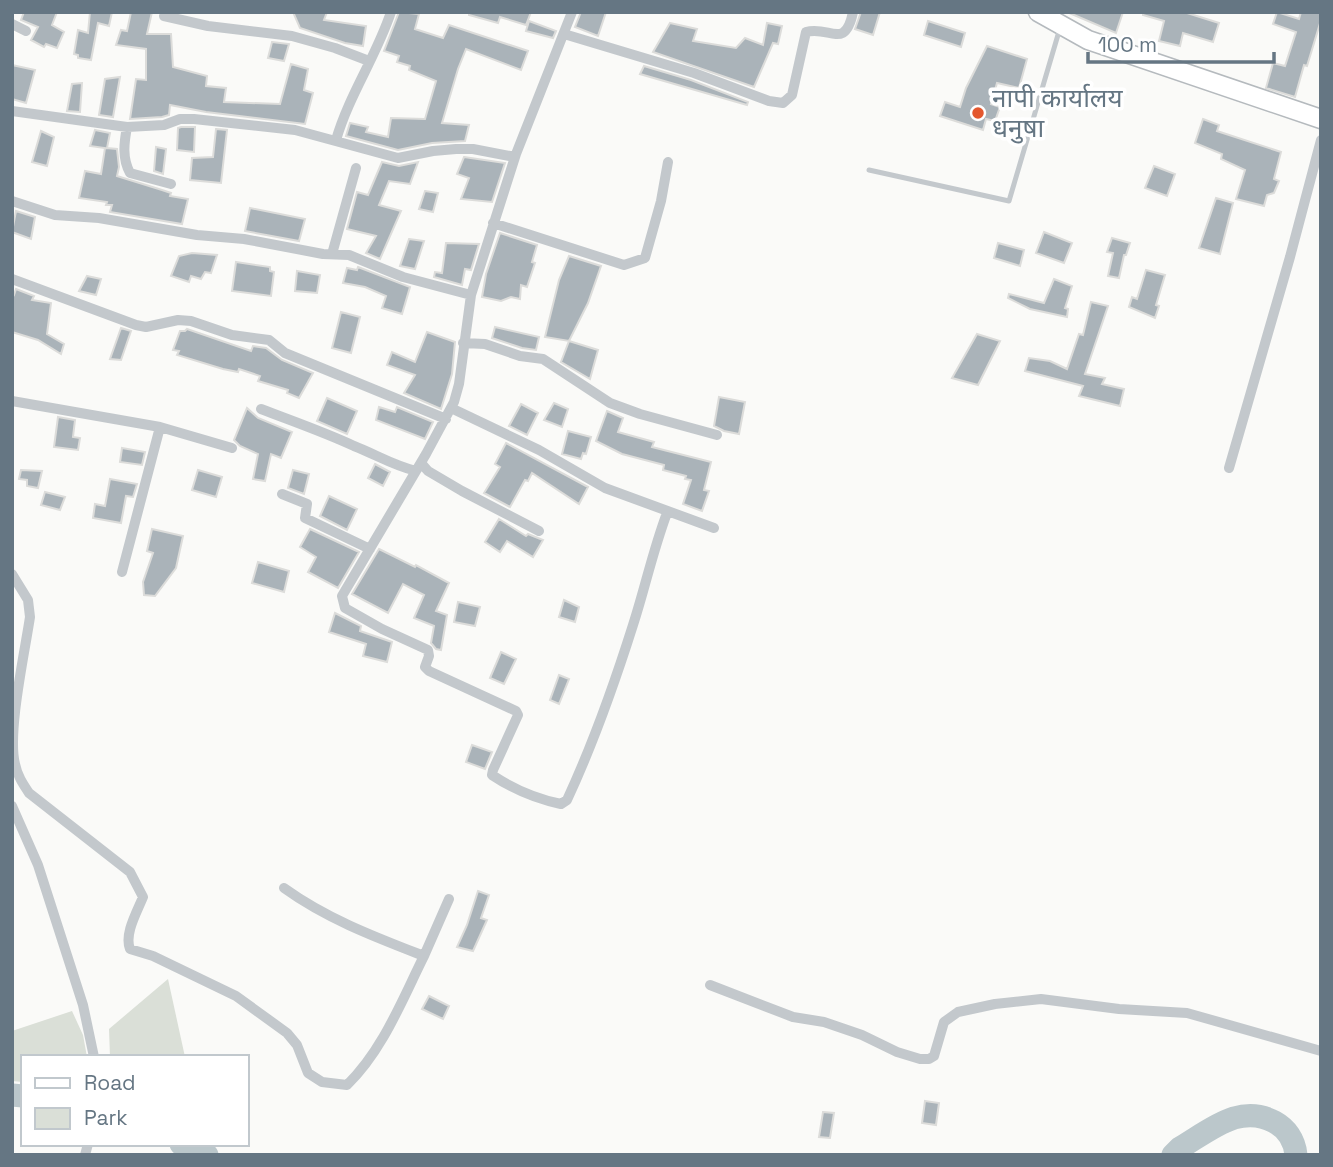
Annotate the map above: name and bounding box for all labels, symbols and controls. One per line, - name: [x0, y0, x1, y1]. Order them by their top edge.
- scale bar: [1088, 21, 1274, 65]
- text: 100 m: [1098, 31, 1157, 58]
- place label: नापी कार्यालय धनुषा: [992, 81, 1123, 145]
- marker: नापी कार्यालय धनुषा: [970, 105, 986, 121]
- legend: [21, 1055, 248, 1146]
- text: Road: [84, 1069, 136, 1096]
- text: Park: [84, 1104, 128, 1131]

